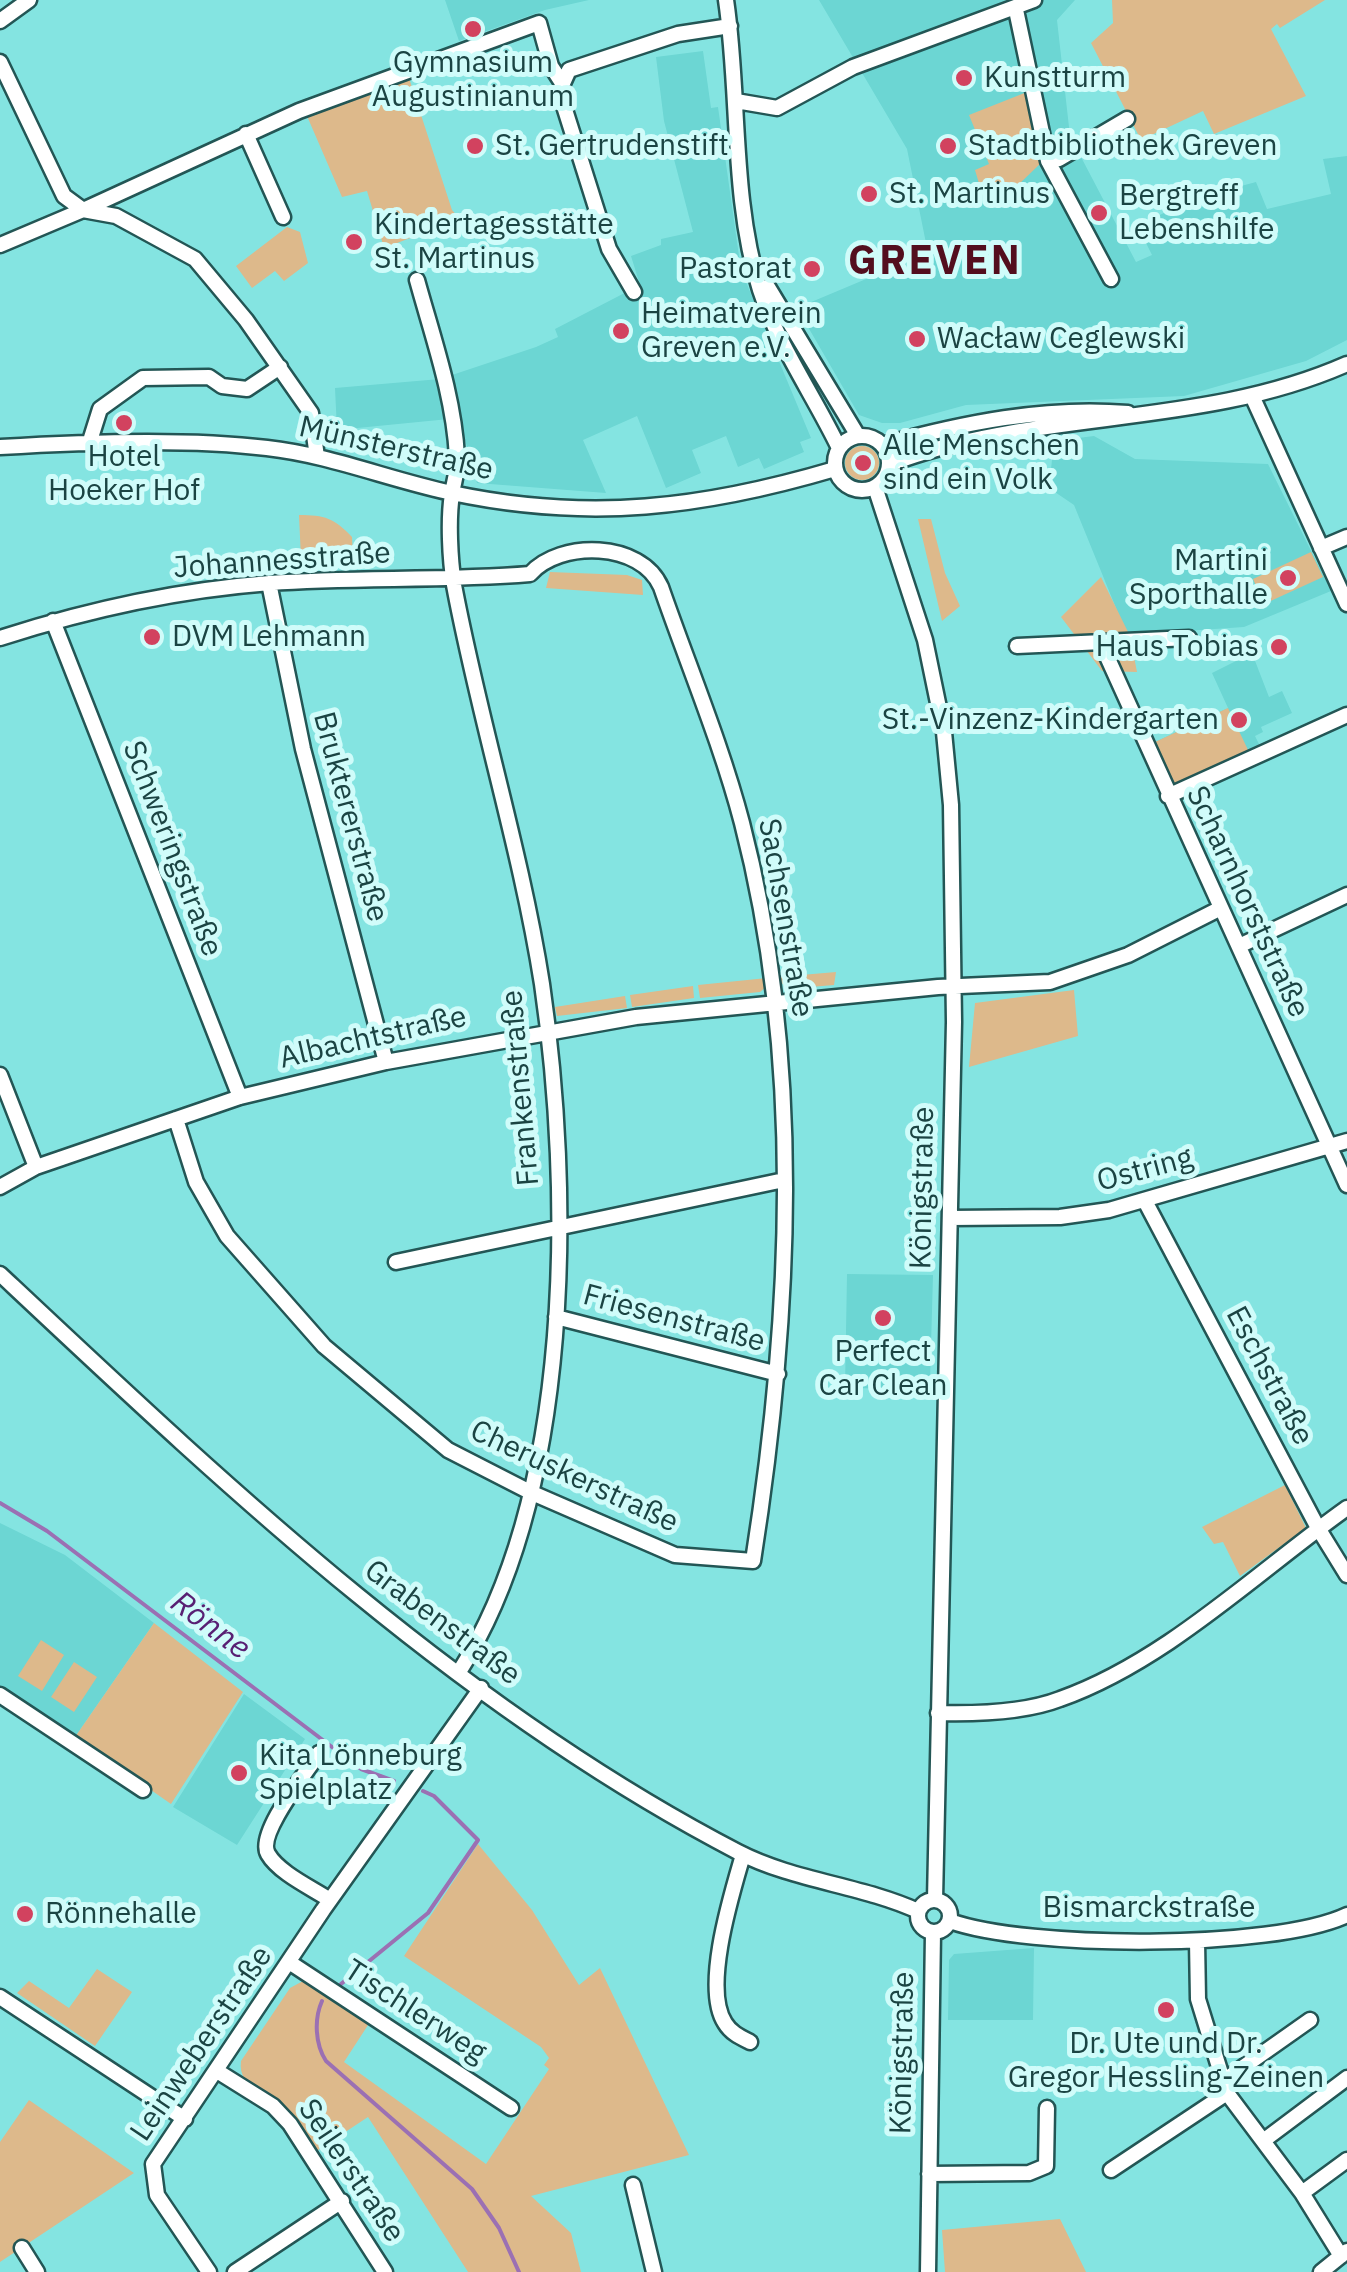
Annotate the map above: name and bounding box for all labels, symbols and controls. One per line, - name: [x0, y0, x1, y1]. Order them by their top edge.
- marker: Gymnasium Augustinianum: [462, 18, 484, 40]
- place label: Gymnasium Augustinianum: [372, 45, 574, 116]
- place label: Kunstturm: [984, 60, 1126, 96]
- marker: Kunstturm: [953, 67, 975, 89]
- place label: St. Gertrudenstift: [495, 128, 729, 164]
- place label: Stadtbibliothek Greven: [968, 128, 1278, 164]
- marker: St. Gertrudenstift: [464, 135, 486, 157]
- marker: Stadtbibliothek Greven: [937, 135, 959, 157]
- place label: St. Martinus: [889, 176, 1050, 212]
- place label: Bergtreff Lebenshilfe: [1119, 178, 1274, 248]
- marker: St. Martinus: [858, 183, 880, 205]
- marker: Bergtreff Lebenshilfe: [1088, 202, 1110, 224]
- place label: Kindertagesstätte St. Martinus: [374, 207, 614, 278]
- marker: Kindertagesstätte St. Martinus: [343, 231, 365, 253]
- district label: GREVEN: [848, 238, 1022, 286]
- place label: Pastorat: [679, 251, 792, 287]
- marker: Pastorat: [801, 258, 823, 280]
- place label: Heimatverein Greven e.V.: [641, 296, 822, 366]
- marker: Heimatverein Greven e.V.: [610, 320, 632, 342]
- place label: Wacław Ceglewski: [937, 321, 1185, 357]
- marker: Wacław Ceglewski: [906, 328, 928, 350]
- street label: Münsterstraße: [295, 409, 497, 489]
- marker: Hotel Hoeker Hof: [113, 412, 135, 434]
- place label: Alle Menschen sind ein Volk: [883, 428, 1080, 498]
- place label: Hotel Hoeker Hof: [48, 439, 200, 510]
- marker: Alle Menschen sind ein Volk: [852, 452, 874, 474]
- street label: Johannesstraße: [172, 535, 392, 587]
- place label: Martini Sporthalle: [1129, 543, 1268, 614]
- marker: Martini Sporthalle: [1277, 567, 1299, 589]
- place label: DVM Lehmann: [172, 619, 366, 655]
- marker: DVM Lehmann: [141, 626, 163, 648]
- place label: Haus Tobias: [1096, 629, 1259, 665]
- marker: Haus Tobias: [1268, 636, 1290, 658]
- place label: St.-Vinzenz-Kindergarten: [882, 702, 1219, 738]
- street label: Bruktererstraße: [305, 708, 395, 926]
- marker: St.-Vinzenz-Kindergarten: [1228, 709, 1250, 731]
- street label: Schweringstraße: [114, 736, 230, 962]
- street label: Scharnhorststraße: [1178, 781, 1316, 1023]
- street label: Sachsenstraße: [750, 816, 820, 1020]
- street label: Frankenstraße: [495, 989, 547, 1187]
- street label: Albachtstraße: [276, 999, 470, 1077]
- street label: Königstraße: [904, 1106, 942, 1270]
- street label: Ostring: [1093, 1140, 1197, 1200]
- street label: Friesenstraße: [579, 1277, 769, 1361]
- street label: Eschstraße: [1217, 1301, 1321, 1451]
- marker: Perfect Car Clean: [872, 1307, 894, 1329]
- place label: Perfect Car Clean: [818, 1334, 948, 1404]
- street label: Cheruskerstraße: [464, 1413, 684, 1541]
- street label: Grabenstraße: [357, 1553, 527, 1693]
- water label: Rönne: [163, 1584, 257, 1668]
- place label: Kita Lönneburg Spielplatz: [259, 1738, 462, 1808]
- marker: Kita Lönneburg Spielplatz: [228, 1762, 250, 1784]
- street label: Bismarckstraße: [1043, 1890, 1255, 1926]
- place label: Rönnehalle: [45, 1896, 197, 1932]
- marker: Rönnehalle: [14, 1903, 36, 1925]
- street label: Leinweberstraße: [124, 1940, 280, 2148]
- street label: Tischlerweg: [337, 1953, 493, 2071]
- street label: Königstraße: [884, 1971, 922, 2135]
- marker: Dr. Ute und Dr. Gregor Hessling-Zeinen: [1155, 1999, 1177, 2021]
- place label: Dr. Ute und Dr. Gregor Hessling-Zeinen: [1008, 2026, 1324, 2096]
- street label: Seilerstraße: [290, 2093, 412, 2249]

